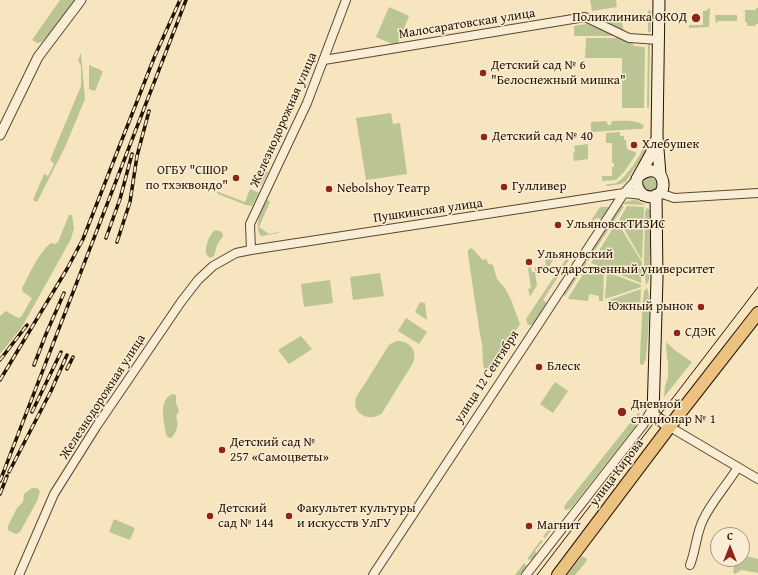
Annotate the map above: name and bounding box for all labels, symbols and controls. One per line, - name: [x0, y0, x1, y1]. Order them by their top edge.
- street label: Малосаратовская улица: [398, 6, 536, 42]
- place label: Поликлиника ОКОД: [572, 10, 687, 26]
- marker: Поликлиника ОКОД: [690, 12, 702, 24]
- street label: Железнодорожная улица: [247, 50, 321, 190]
- place label: Детский сад № 6 "Белоснежный мишка": [491, 58, 626, 89]
- marker: Детский сад № 6 "Белоснежный мишка": [478, 68, 488, 78]
- place label: Детский сад № 40: [492, 129, 593, 145]
- marker: Детский сад № 40: [479, 132, 489, 142]
- place label: Хлебушек: [642, 137, 699, 153]
- marker: Хлебушек: [629, 140, 639, 150]
- place label: ОГБУ "СШОР по тхэквондо": [145, 163, 228, 194]
- marker: ОГБУ "СШОР по тхэквондо": [231, 173, 241, 183]
- place label: Гулливер: [512, 179, 566, 195]
- place label: Nebolshoy Театр: [337, 181, 430, 197]
- marker: Гулливер: [499, 182, 509, 192]
- marker: Nebolshoy Театр: [324, 184, 334, 194]
- street label: Пушкинская улица: [372, 196, 484, 226]
- place label: УльяновскТИЗИС: [566, 217, 665, 233]
- marker: УльяновскТИЗИС: [553, 220, 563, 230]
- place label: Ульяновский государственный университет: [537, 247, 715, 278]
- marker: Ульяновский государственный университет: [524, 257, 534, 267]
- place label: Южный рынок: [608, 299, 693, 315]
- marker: Южный рынок: [696, 302, 706, 312]
- place label: СДЭК: [685, 325, 716, 341]
- street label: улица 12 Сентября: [451, 328, 523, 426]
- marker: СДЭК: [672, 328, 682, 338]
- street label: Железнодорожная улица: [57, 332, 149, 462]
- place label: Блеск: [547, 359, 580, 375]
- marker: Блеск: [534, 362, 544, 372]
- place label: Дневной стационар № 1: [631, 397, 716, 428]
- marker: Дневной стационар № 1: [616, 406, 628, 418]
- place label: Детский сад № 257 «Самоцветы»: [230, 435, 329, 466]
- street label: улица Кирова: [587, 436, 647, 510]
- marker: Детский сад № 257 «Самоцветы»: [217, 445, 227, 455]
- place label: Детский сад № 144: [218, 501, 274, 532]
- place label: Факультет культуры и искусств УлГУ: [297, 501, 416, 532]
- marker: Детский сад № 144: [205, 511, 215, 521]
- marker: Факультет культуры и искусств УлГУ: [284, 511, 294, 521]
- place label: Магнит: [537, 518, 580, 534]
- marker: Магнит: [524, 521, 534, 531]
- north arrow: [710, 527, 750, 567]
- text: С: [727, 528, 733, 544]

